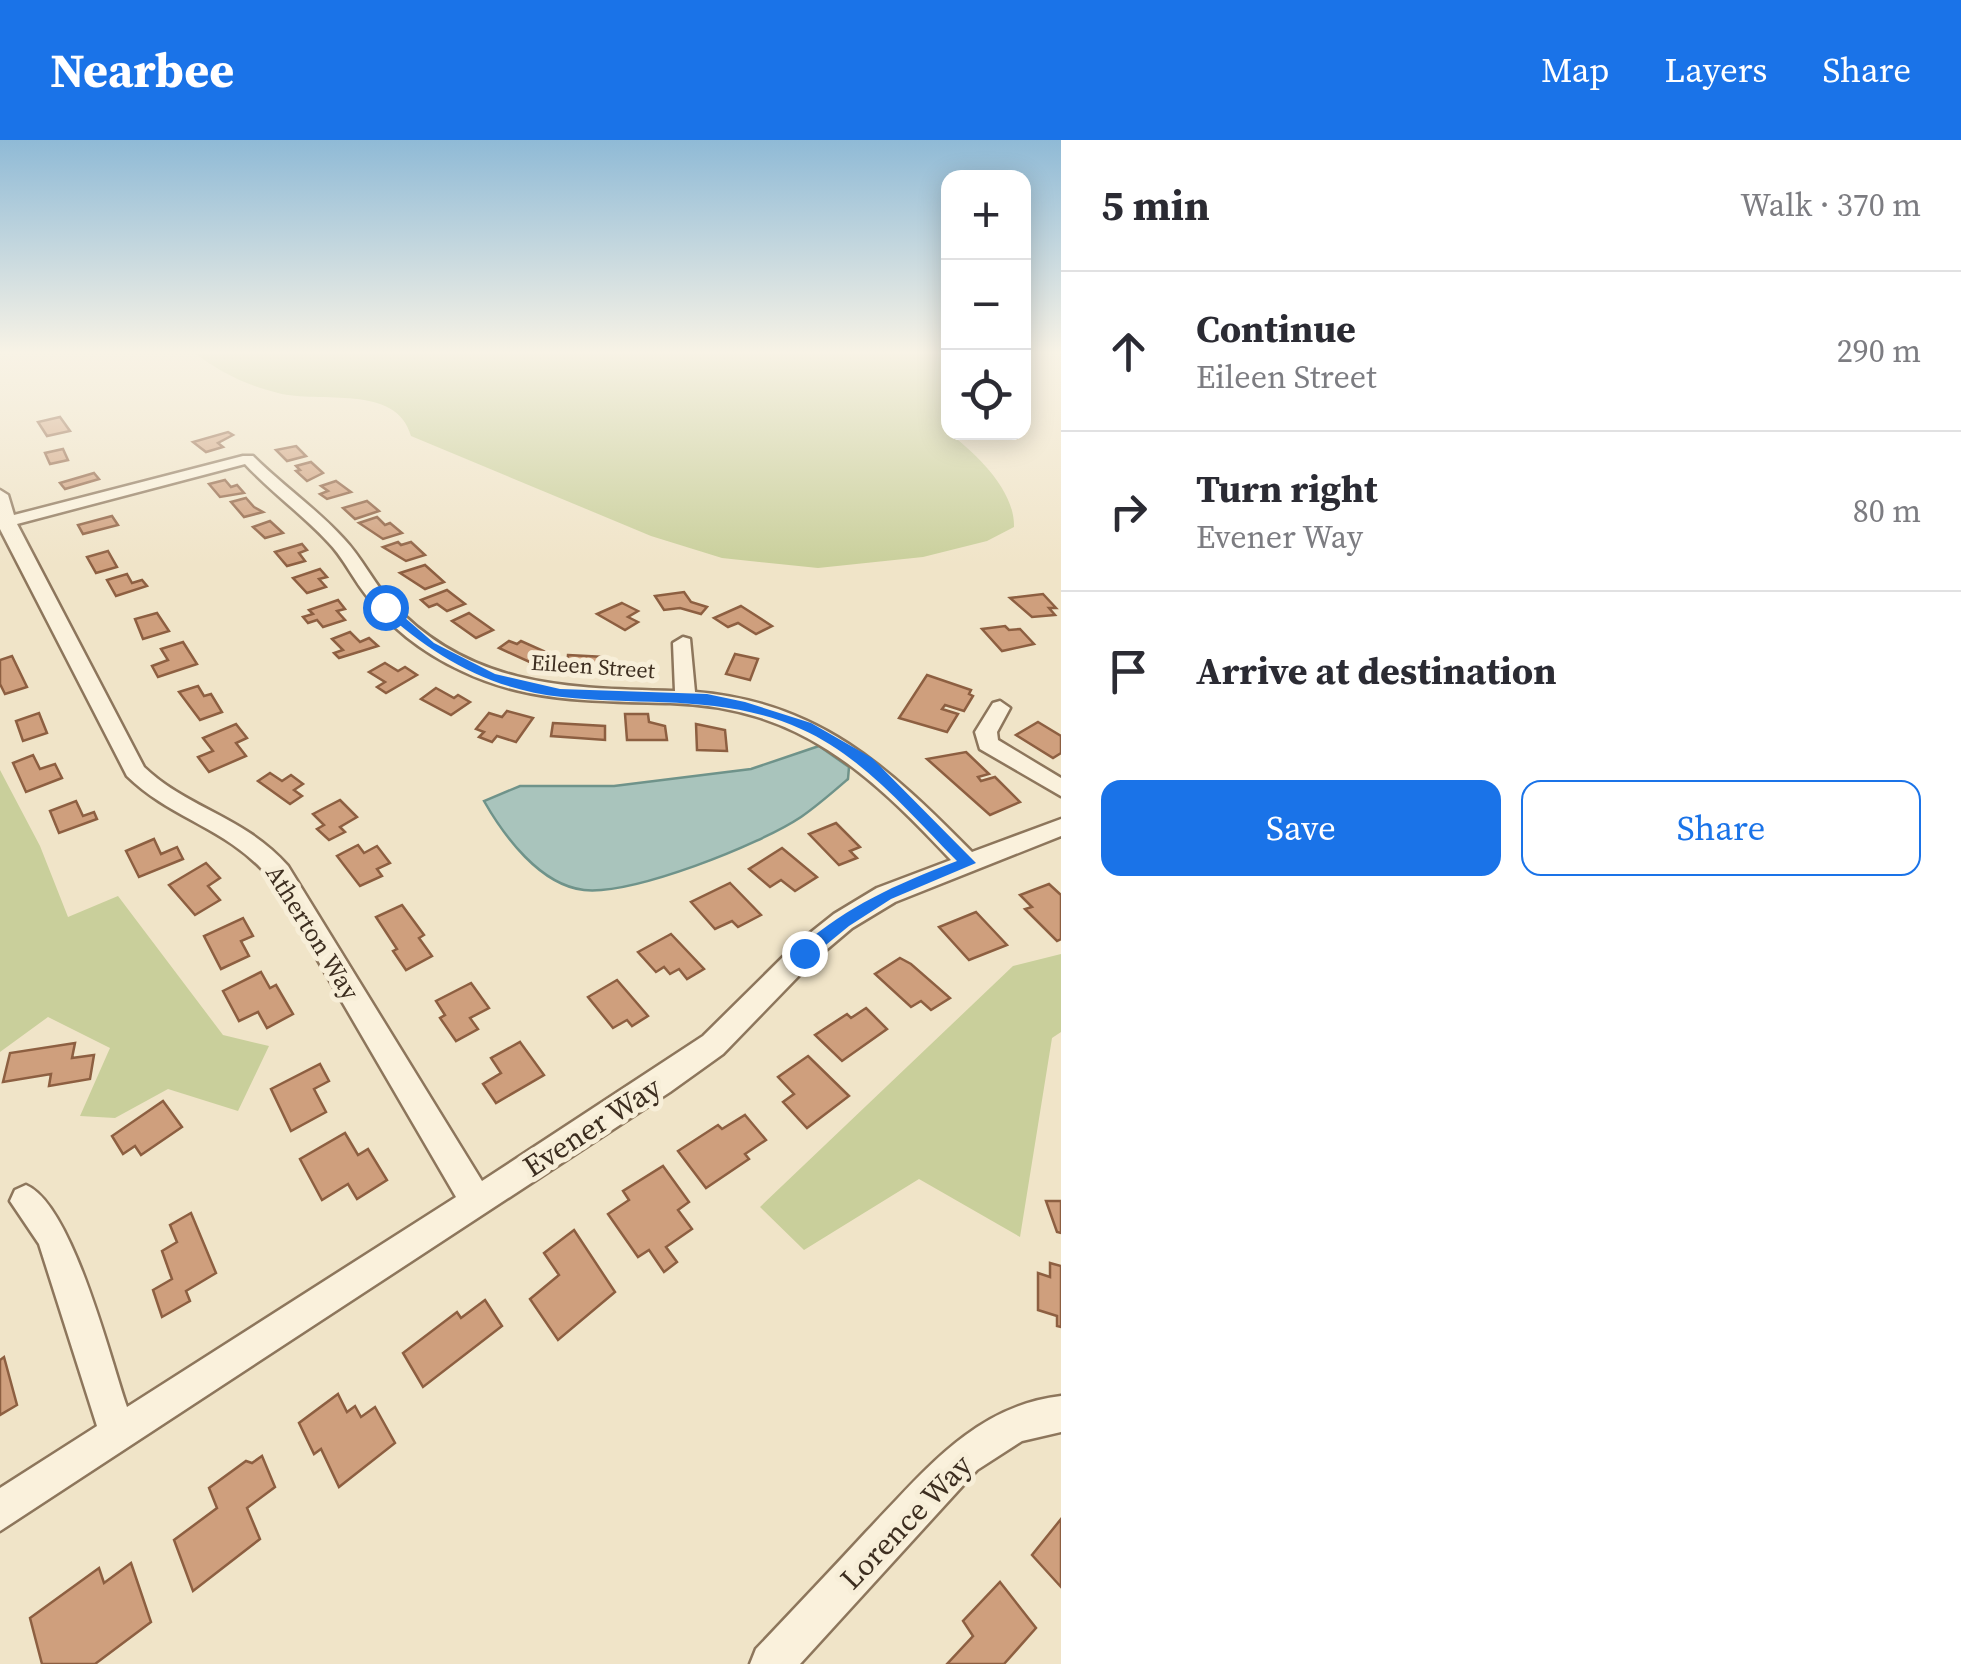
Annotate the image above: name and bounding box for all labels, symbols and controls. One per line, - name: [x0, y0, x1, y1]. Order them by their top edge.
- text: Nearbee: [50, 37, 234, 103]
- text: Map: [1541, 46, 1609, 94]
- text: Layers: [1664, 46, 1767, 94]
- text: Share: [1822, 46, 1911, 94]
- map controls: [941, 170, 1031, 440]
- button: +: [941, 170, 1031, 260]
- text: 5 min: [1101, 176, 1210, 234]
- text: Walk · 370 m: [1740, 183, 1921, 227]
- button: −: [941, 260, 1031, 350]
- text: Continue: [1196, 303, 1356, 355]
- icon: ahead: [1101, 324, 1156, 379]
- text: 290 m: [1837, 329, 1921, 373]
- button: locate: [941, 350, 1031, 440]
- text: Eileen Street: [1196, 355, 1377, 399]
- text: Turn right: [1196, 463, 1378, 515]
- icon: right: [1101, 484, 1156, 539]
- text: 80 m: [1853, 489, 1921, 533]
- text: Evener Way: [1196, 515, 1363, 559]
- route start: [363, 585, 409, 631]
- icon: arrive: [1101, 644, 1156, 699]
- text: Arrive at destination: [1196, 645, 1557, 697]
- street label: Eileen Street: [530, 647, 657, 685]
- button: Save: [1101, 780, 1501, 876]
- button: Share: [1521, 780, 1921, 876]
- street label: Atherton Way: [258, 858, 368, 1006]
- route end: [782, 931, 828, 977]
- street label: Evener Way: [515, 1066, 669, 1186]
- street label: Lorence Way: [831, 1445, 981, 1598]

